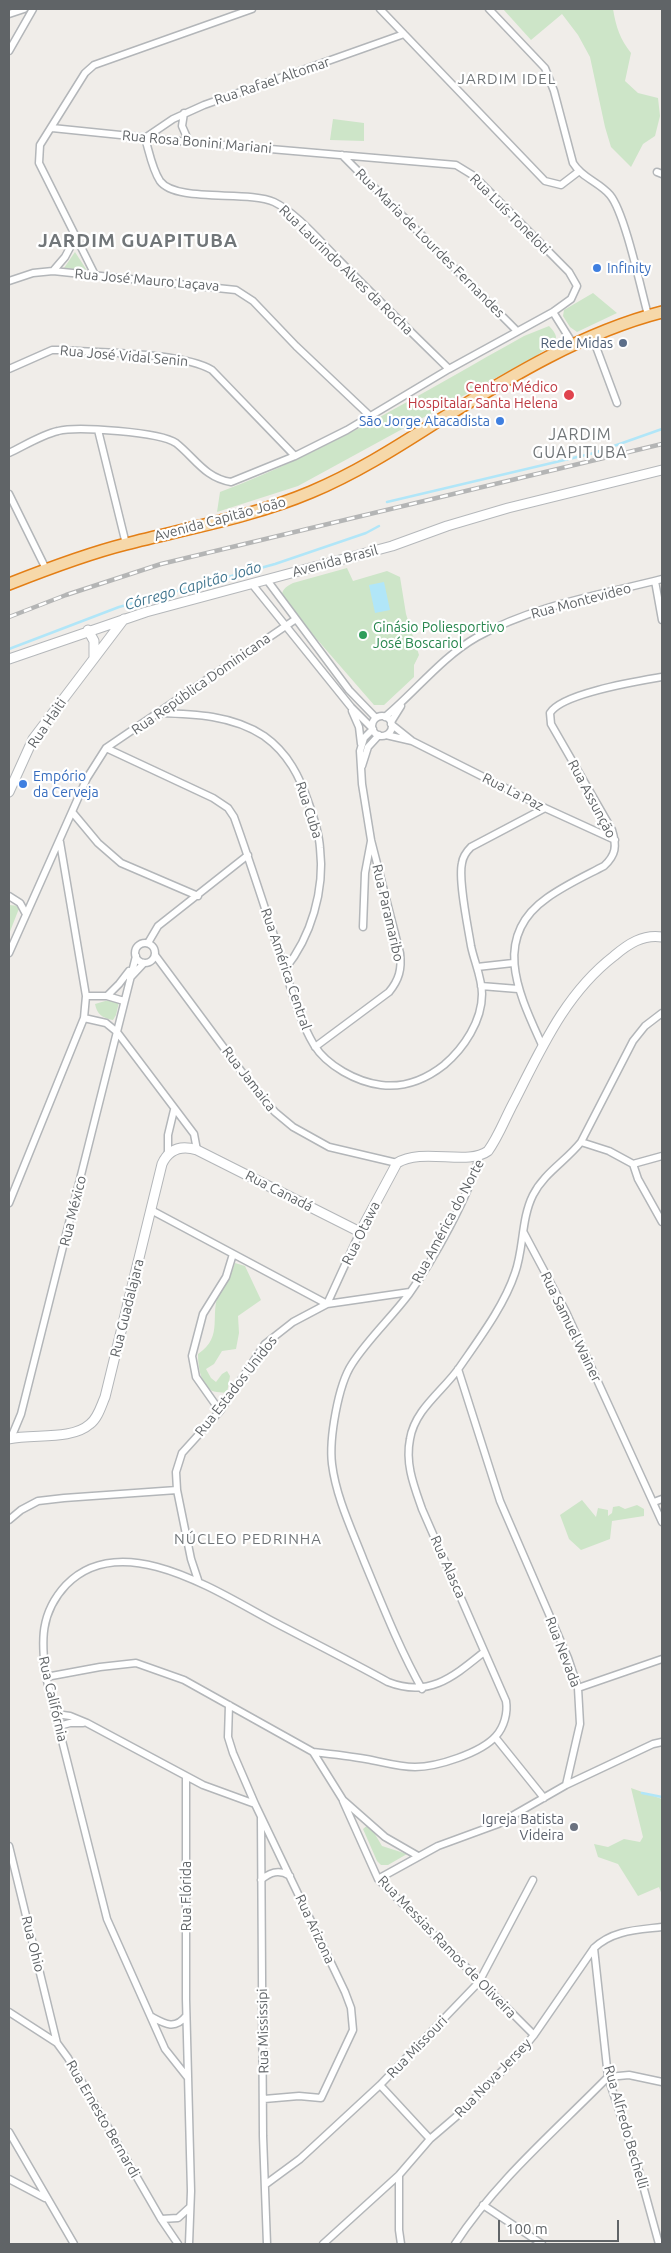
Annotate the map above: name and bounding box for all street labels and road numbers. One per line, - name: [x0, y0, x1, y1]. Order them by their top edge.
- street label: Rua Rafael Altomar: [212, 53, 332, 109]
- street label: Rua Rosa Bonini Mariani: [121, 127, 273, 157]
- street label: Rua Maria de Lourdes Fernandes: [352, 165, 508, 321]
- street label: Rua Luís Toneloti: [466, 170, 554, 258]
- street label: Rua Laurindo Alves da Rocha: [276, 202, 416, 338]
- street label: Rua José Mauro Laçava: [74, 265, 220, 295]
- street label: Rua José Vidal Senin: [59, 342, 189, 370]
- street label: Avenida Capitão João: [152, 493, 288, 545]
- street label: Avenida Brasil: [290, 542, 380, 580]
- street label: Rua Montevideo: [529, 580, 633, 622]
- street label: Rua República Dominicana: [128, 630, 274, 738]
- street label: Rua Haiti: [24, 695, 70, 751]
- street label: Rua Assunção: [564, 757, 620, 841]
- street label: Rua La Paz: [480, 769, 546, 815]
- street label: Rua Cuba: [292, 779, 326, 841]
- street label: Rua Paramaribo: [369, 863, 407, 963]
- street label: Rua América Central: [257, 906, 315, 1032]
- street label: Rua Jamaica: [219, 1043, 279, 1115]
- street label: Rua América do Norte: [408, 1156, 488, 1286]
- street label: Rua Canadá: [242, 1167, 316, 1215]
- street label: Rua México: [56, 1174, 90, 1248]
- street label: Rua Otawa: [338, 1198, 384, 1268]
- street label: Rua Guadalajara: [107, 1257, 147, 1359]
- street label: Rua Samuel Wainer: [537, 1269, 605, 1385]
- street label: Rua Estados Unidos: [192, 1332, 280, 1440]
- street label: Rua Alasca: [427, 1533, 469, 1601]
- street label: Rua Nevada: [542, 1614, 584, 1690]
- street label: Rua Califórnia: [35, 1655, 71, 1743]
- street label: Rua Flórida: [178, 1861, 194, 1931]
- street label: Rua Messias Ramos de Oliveira: [374, 1872, 520, 2022]
- street label: Rua Arizona: [292, 1892, 338, 1966]
- street label: Rua Ohio: [18, 1914, 48, 1974]
- street label: Rua Mississipi: [254, 1988, 272, 2074]
- street label: Rua Missouri: [383, 2012, 451, 2082]
- street label: Rua Nova Jersey: [451, 2035, 535, 2121]
- street label: Rua Ernesto Bernardi: [62, 2057, 144, 2181]
- street label: Rua Alfredo Bechelli: [600, 2063, 652, 2191]

